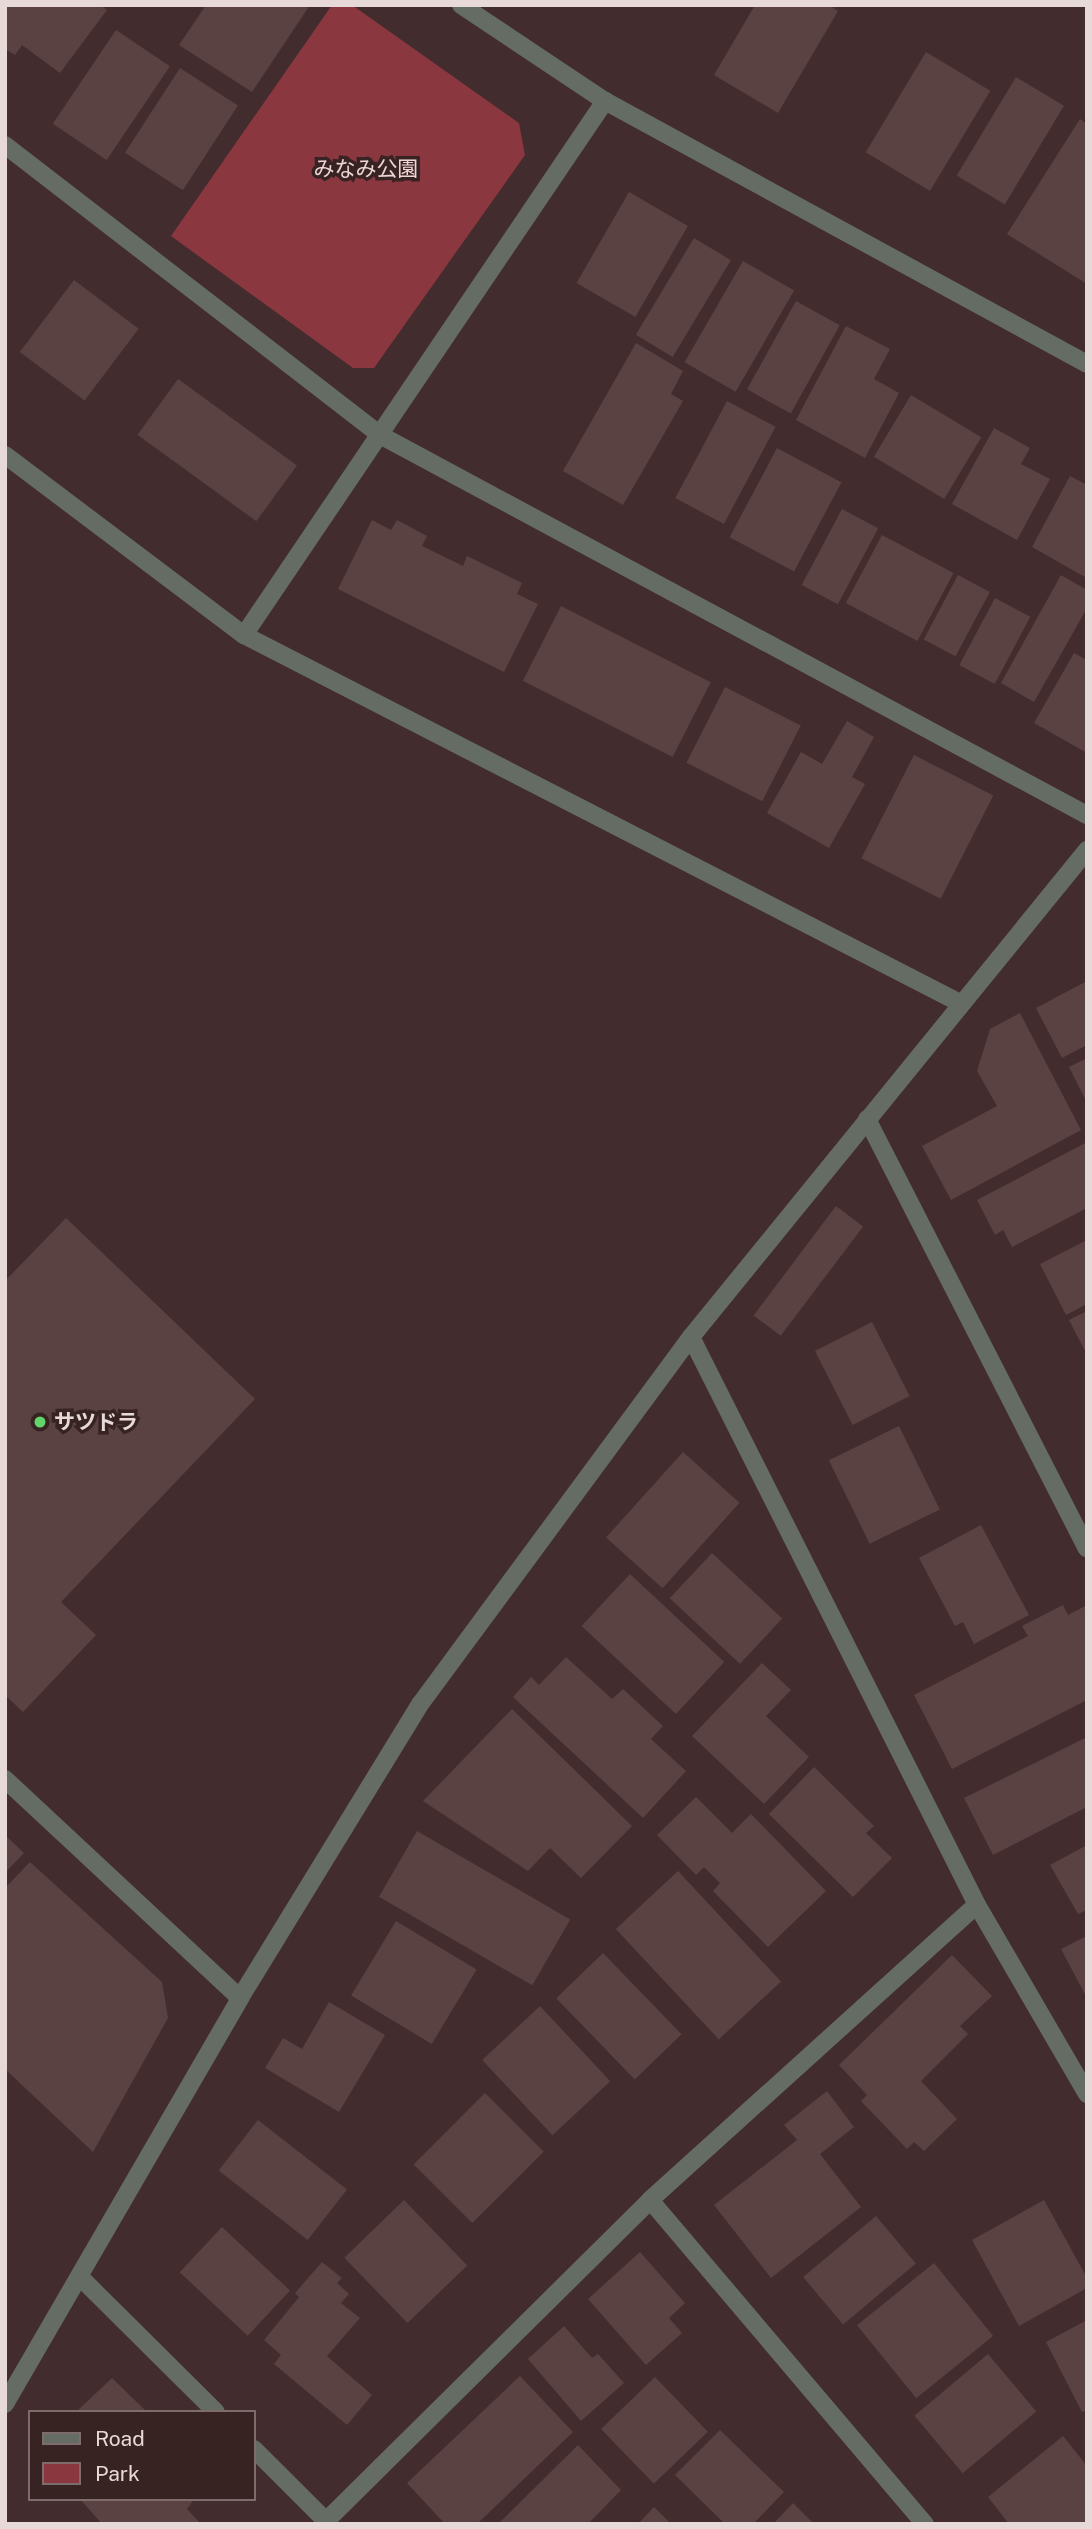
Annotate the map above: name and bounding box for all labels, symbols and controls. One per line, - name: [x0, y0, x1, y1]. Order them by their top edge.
- park label: みなみ公園: [314, 156, 418, 182]
- place label: サツドラ: [54, 1409, 138, 1435]
- marker: サツドラ: [32, 1414, 48, 1430]
- legend: [28, 2410, 256, 2501]
- text: Road: [95, 2426, 145, 2451]
- text: Park: [95, 2461, 140, 2486]

